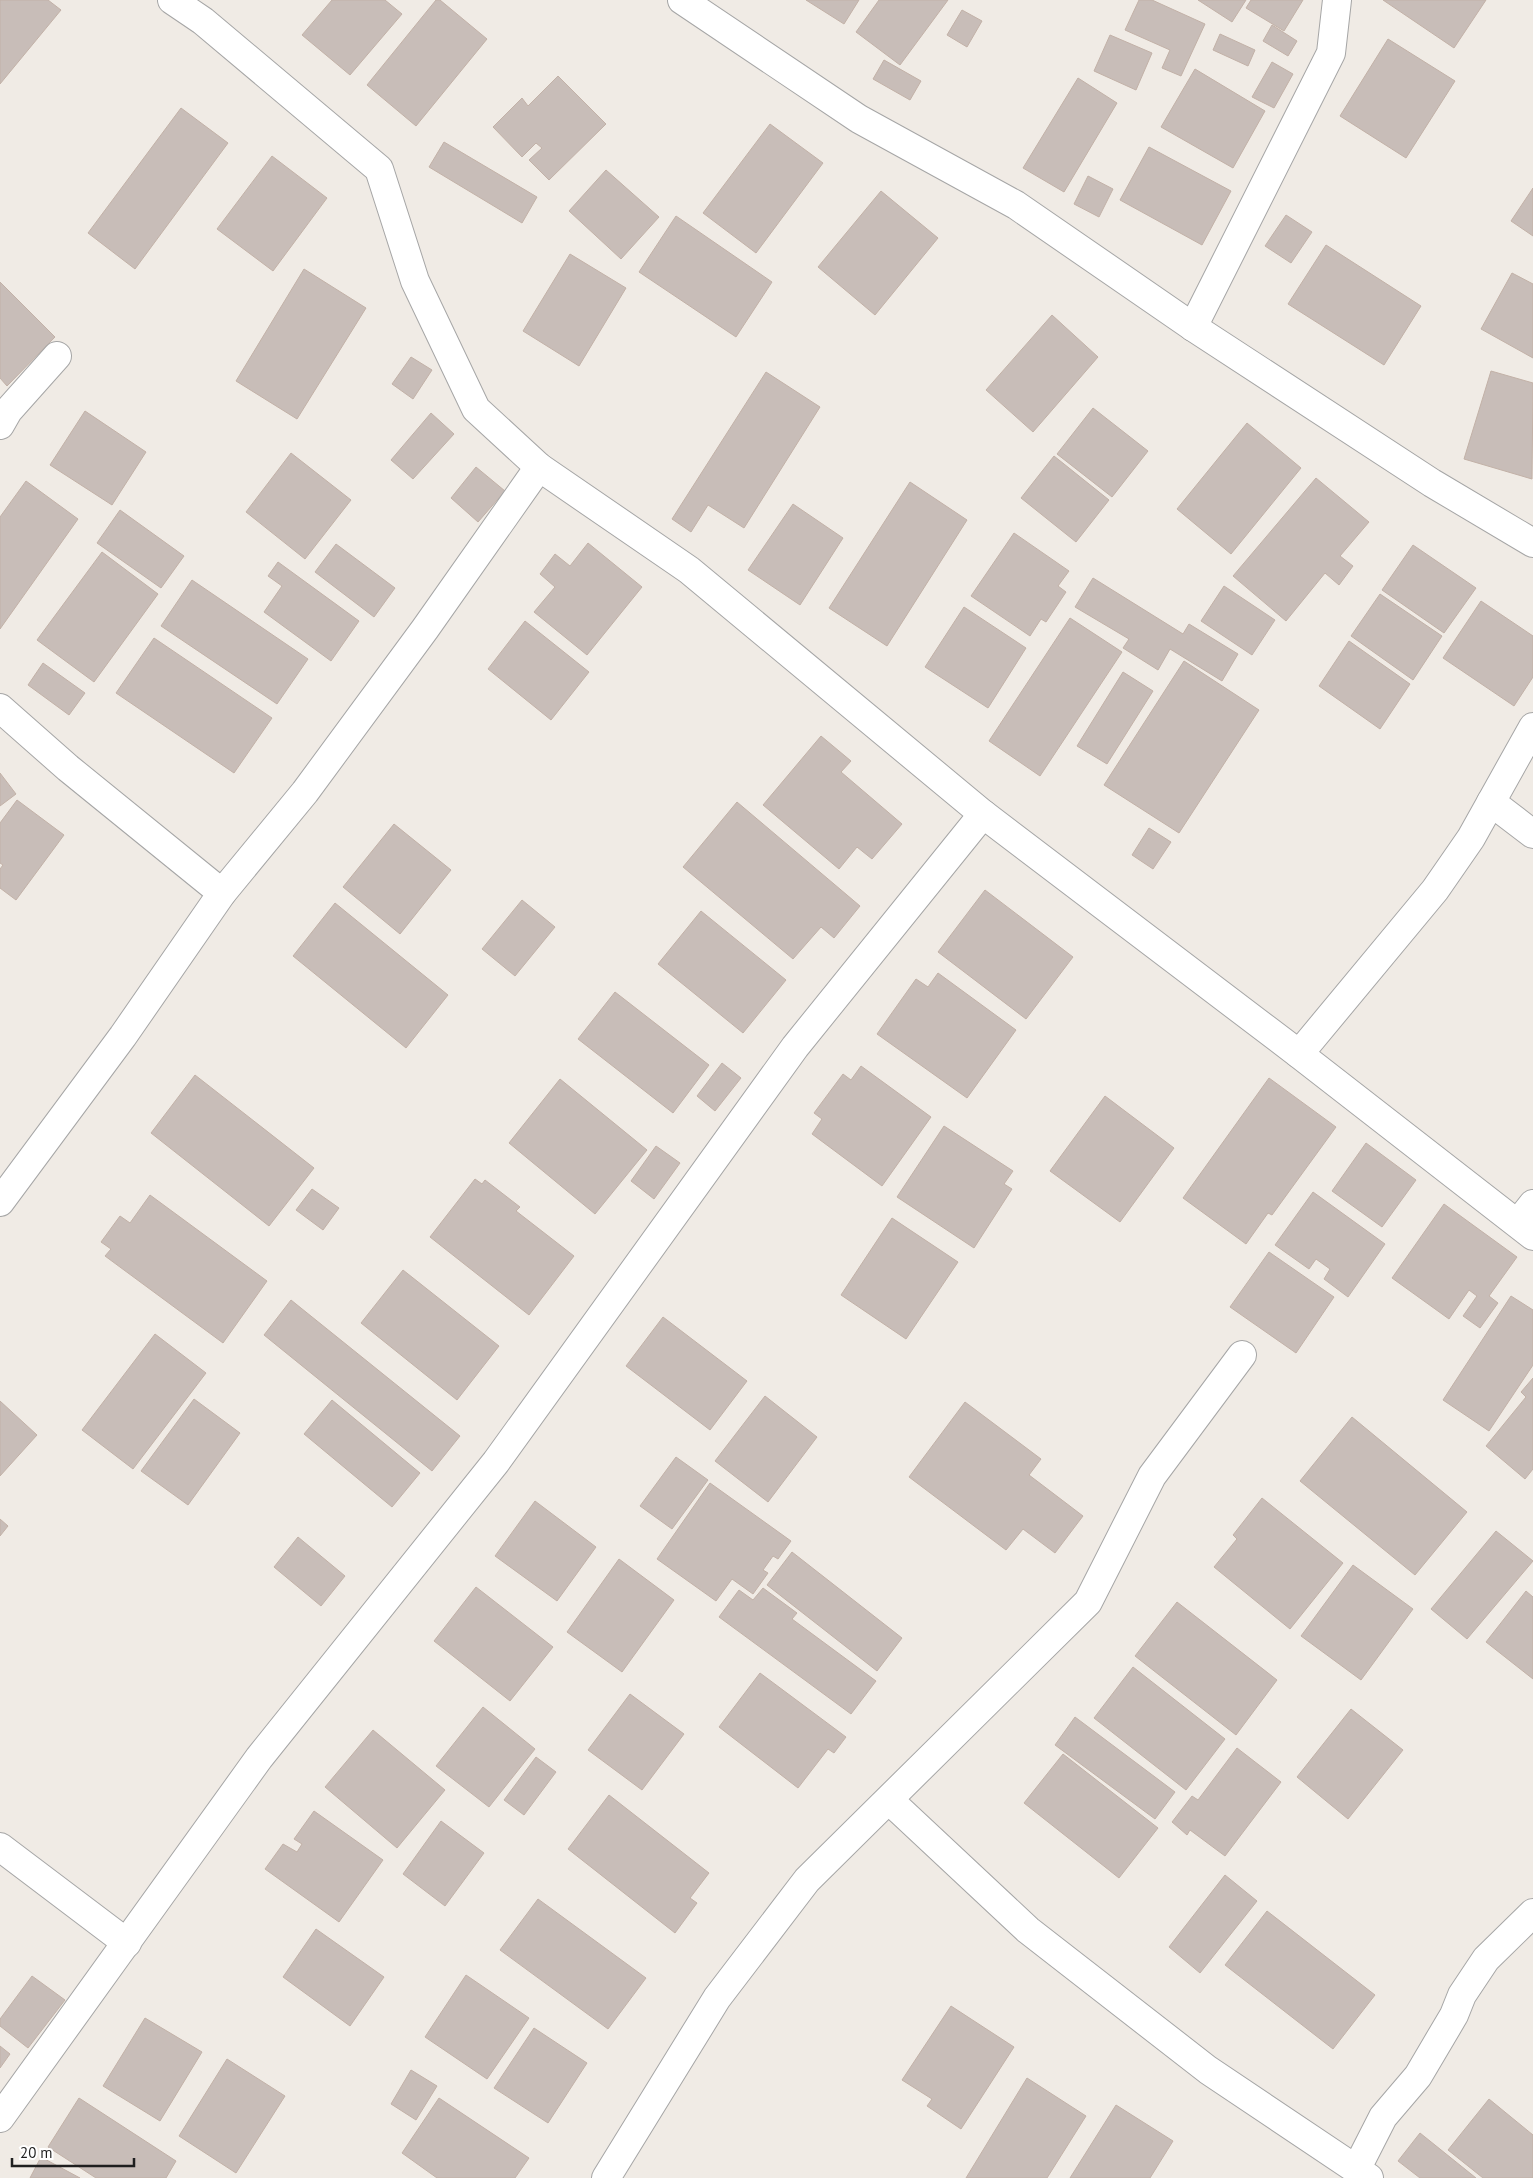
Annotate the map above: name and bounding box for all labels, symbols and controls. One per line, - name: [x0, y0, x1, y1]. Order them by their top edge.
- scale bar: [12, 2136, 135, 2168]
- text: 20 m: [20, 2143, 53, 2162]

